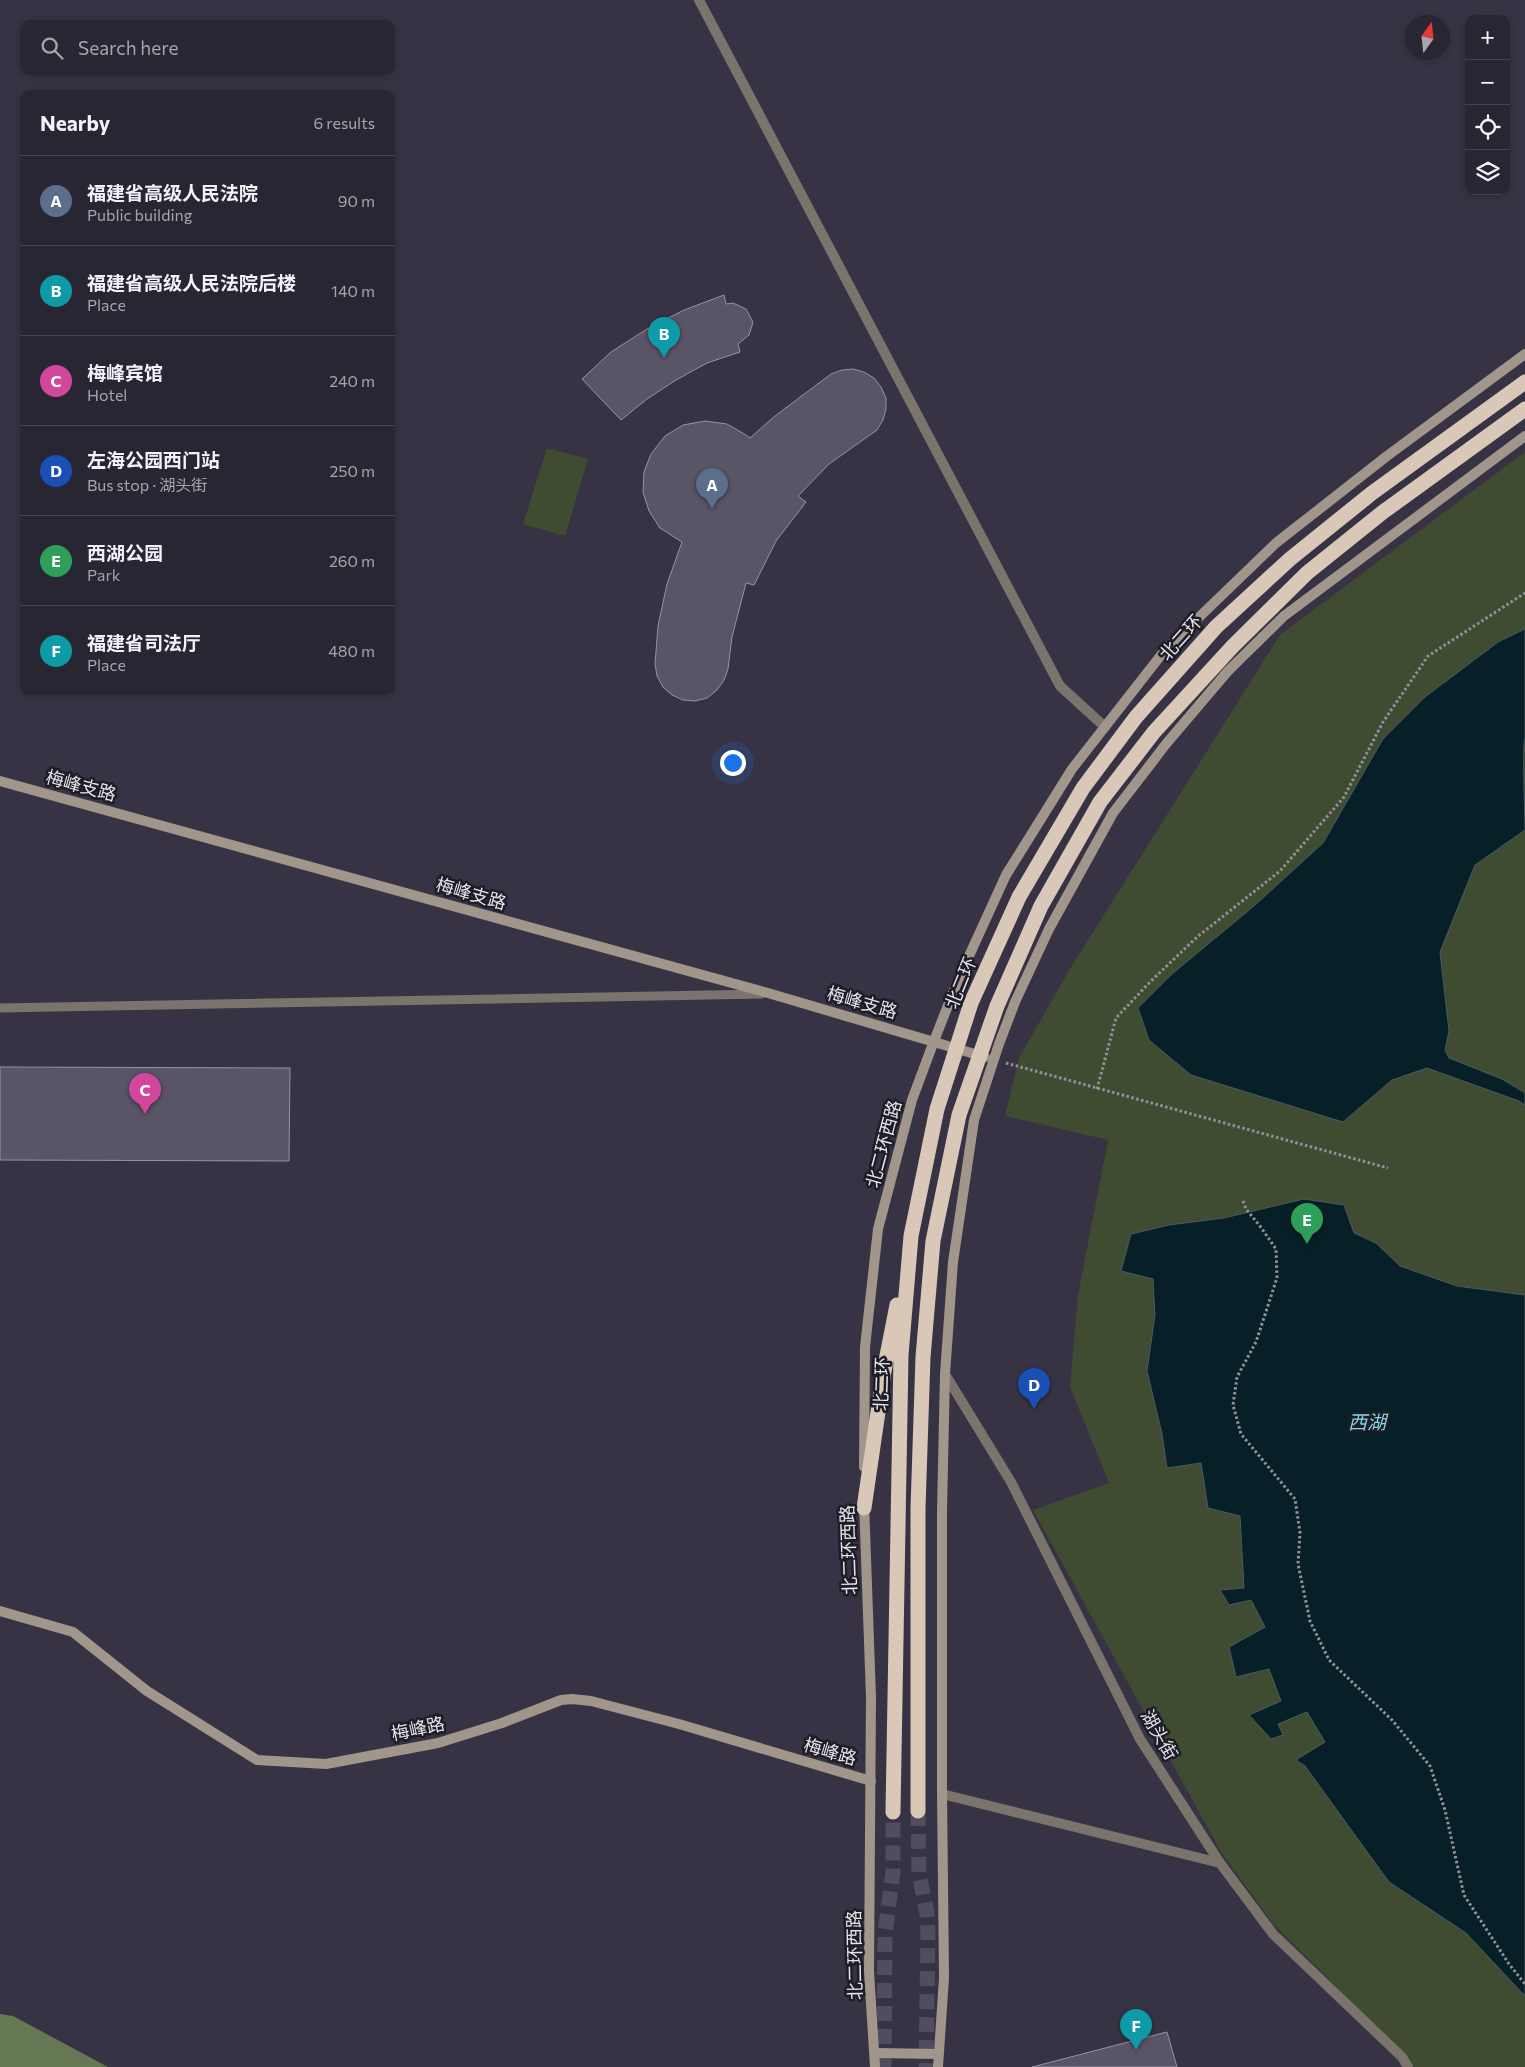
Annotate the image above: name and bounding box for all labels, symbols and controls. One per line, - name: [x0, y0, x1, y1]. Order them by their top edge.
- north arrow: [1405, 15, 1450, 60]
- map controls: [1465, 15, 1510, 195]
- button: +: [1465, 15, 1510, 60]
- search box: [20, 20, 395, 75]
- icon: search: [38, 34, 66, 62]
- text: Search here: [78, 36, 178, 59]
- button: −: [1465, 60, 1510, 105]
- button: locate: [1465, 105, 1510, 150]
- text: Nearby: [40, 110, 110, 135]
- text: 6 results: [314, 113, 375, 132]
- button: layers: [1465, 150, 1510, 195]
- text: 福建省高级人民法院: [87, 181, 258, 204]
- text: A: [50, 191, 62, 210]
- text: 90 m: [338, 191, 375, 210]
- text: Public building: [87, 205, 192, 224]
- text: 福建省高级人民法院后楼: [87, 271, 296, 294]
- text: B: [51, 281, 61, 300]
- text: 140 m: [331, 281, 375, 300]
- text: Place: [87, 295, 126, 314]
- pin: B: [648, 317, 680, 358]
- text: 梅峰宾馆: [87, 361, 163, 384]
- text: C: [51, 371, 61, 390]
- text: 240 m: [329, 371, 375, 390]
- text: Hotel: [87, 385, 127, 404]
- text: 左海公园西门站: [87, 448, 220, 471]
- text: D: [50, 461, 62, 480]
- text: 250 m: [329, 461, 375, 480]
- pin: A: [696, 468, 728, 509]
- text: Bus stop · 湖头街: [87, 475, 207, 494]
- text: 西湖公园: [87, 541, 163, 564]
- text: E: [51, 551, 61, 570]
- text: 260 m: [329, 551, 375, 570]
- text: Park: [87, 565, 120, 584]
- street label: 北二环: [1154, 610, 1206, 665]
- text: 福建省司法厅: [87, 631, 201, 654]
- text: F: [51, 641, 61, 660]
- text: 480 m: [328, 641, 375, 660]
- text: Place: [87, 655, 126, 674]
- your location: [720, 750, 746, 776]
- street label: 梅峰支路: [44, 765, 119, 805]
- street label: 梅峰支路: [434, 873, 509, 914]
- street label: 北二环: [940, 953, 980, 1012]
- street label: 梅峰支路: [825, 982, 900, 1023]
- pin: C: [129, 1073, 161, 1114]
- street label: 北二环西路: [861, 1097, 905, 1190]
- pin: E: [1291, 1203, 1323, 1244]
- street label: 北二环: [869, 1357, 893, 1411]
- pin: D: [1018, 1368, 1050, 1409]
- water label: 西湖: [1348, 1410, 1389, 1433]
- street label: 北二环西路: [835, 1505, 861, 1595]
- street label: 湖头街: [1137, 1706, 1183, 1763]
- street label: 梅峰路: [389, 1712, 446, 1744]
- street label: 梅峰路: [801, 1733, 859, 1769]
- street label: 北二环西路: [842, 1910, 866, 2000]
- pin: F: [1120, 2009, 1152, 2050]

